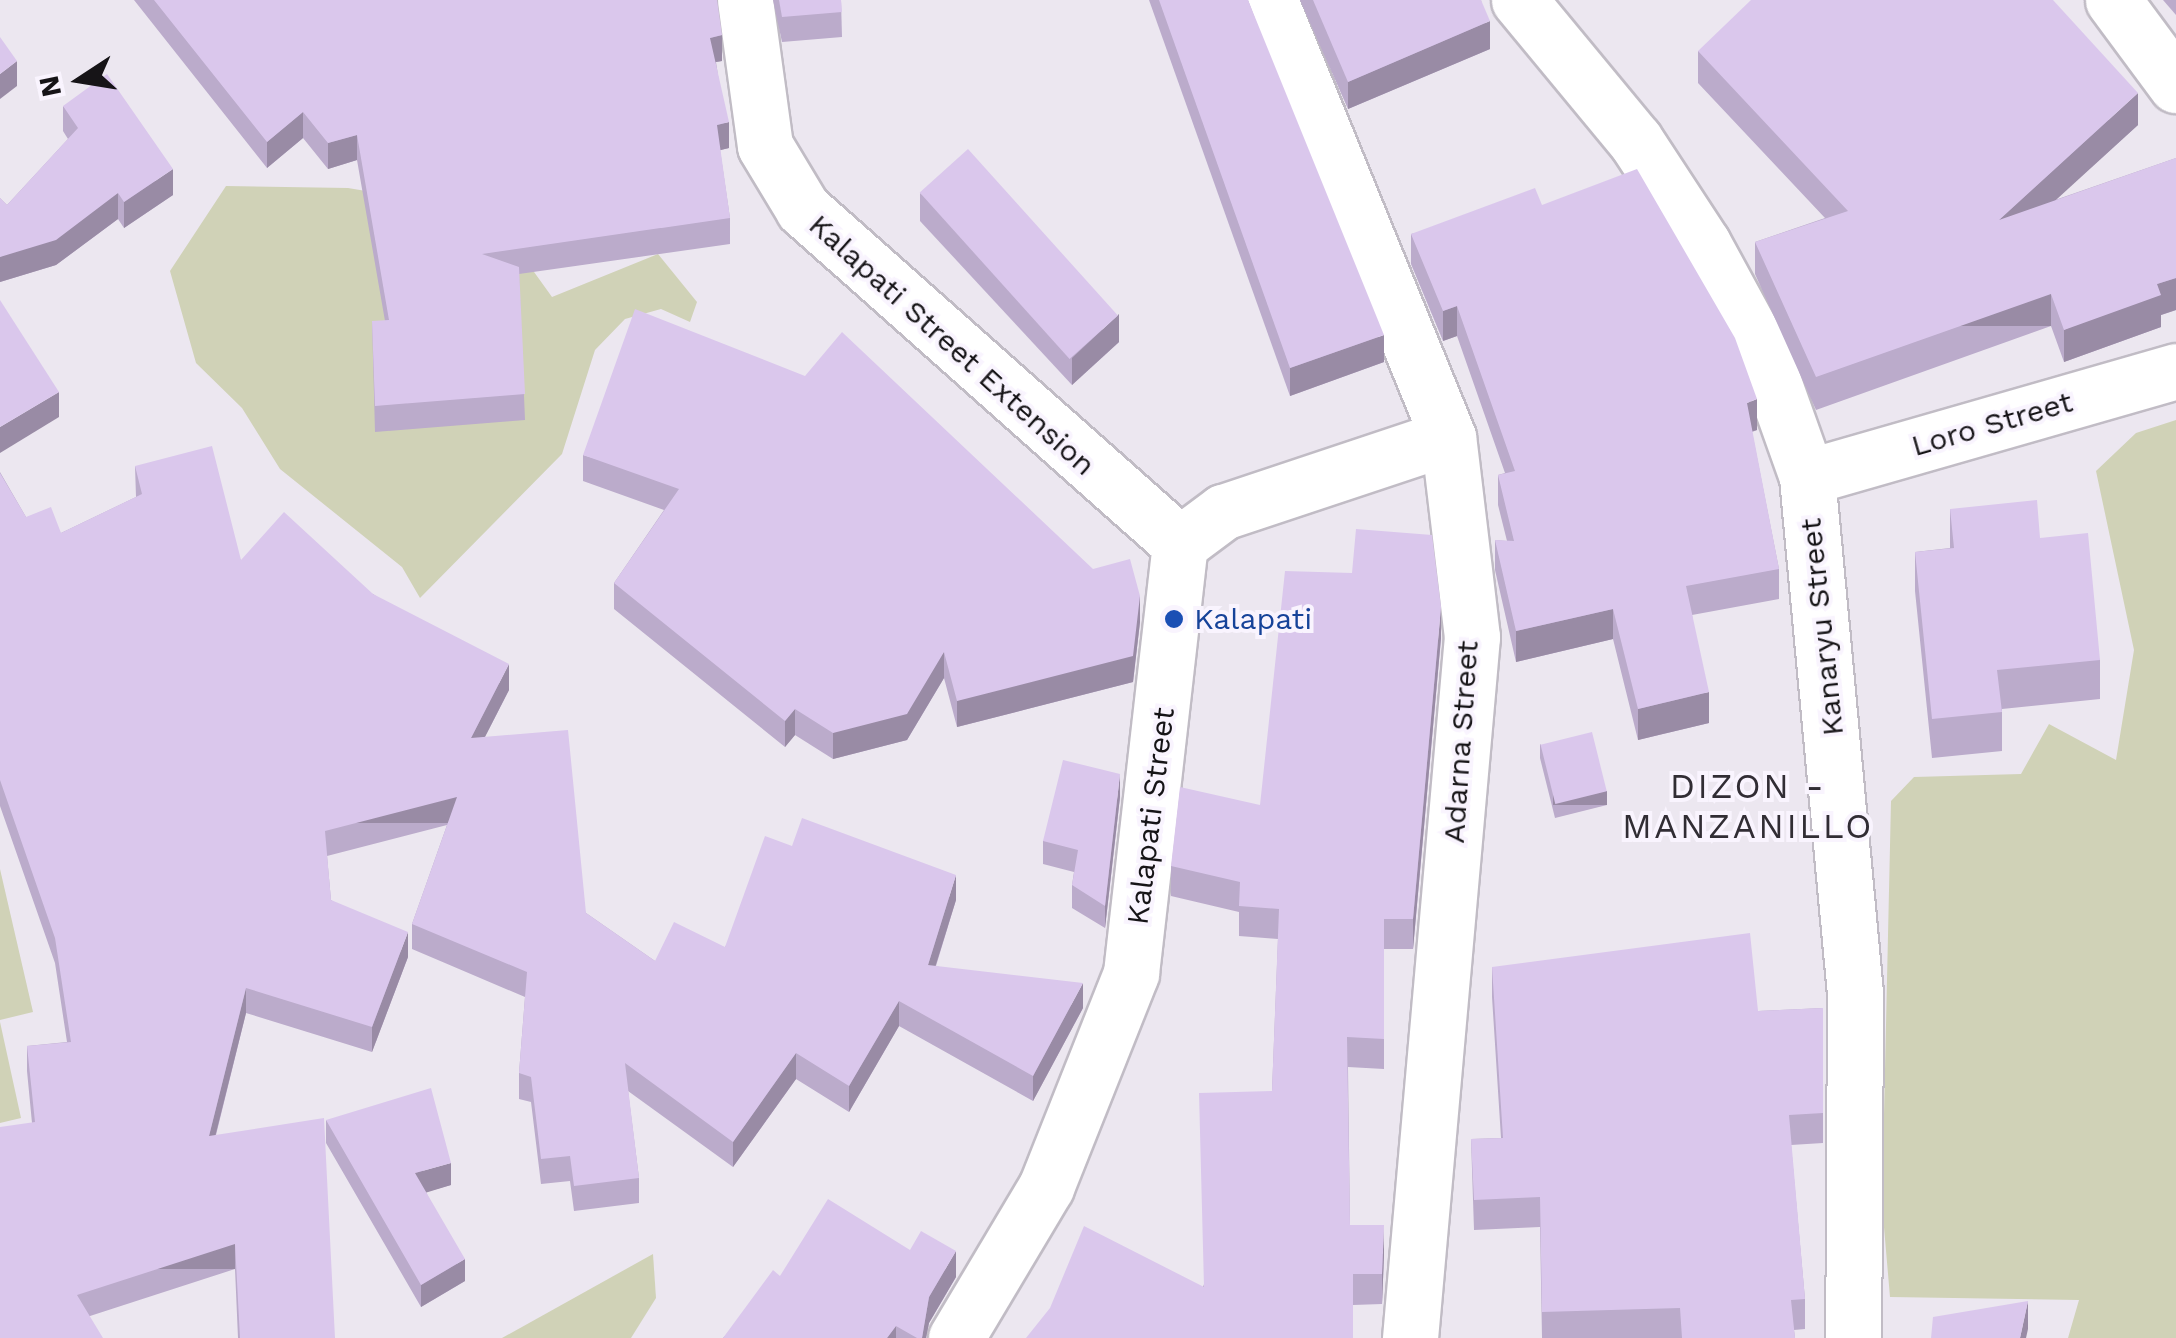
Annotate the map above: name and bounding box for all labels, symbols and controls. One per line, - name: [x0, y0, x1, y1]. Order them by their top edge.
- north arrow: [30, 30, 130, 130]
- text: N: [32, 73, 68, 100]
- street label: Kalapati Street Extension: [801, 207, 1103, 483]
- street label: Loro Street: [1907, 384, 2077, 464]
- street label: Kanaryu Street: [1793, 516, 1851, 738]
- place label: Kalapati: [1194, 601, 1312, 637]
- marker: Kalapati: [1163, 608, 1185, 630]
- street label: Adarna Street: [1436, 639, 1486, 845]
- street label: Kalapati Street: [1120, 705, 1182, 927]
- district label: DIZON - MANZANILLO: [1622, 765, 1874, 847]

